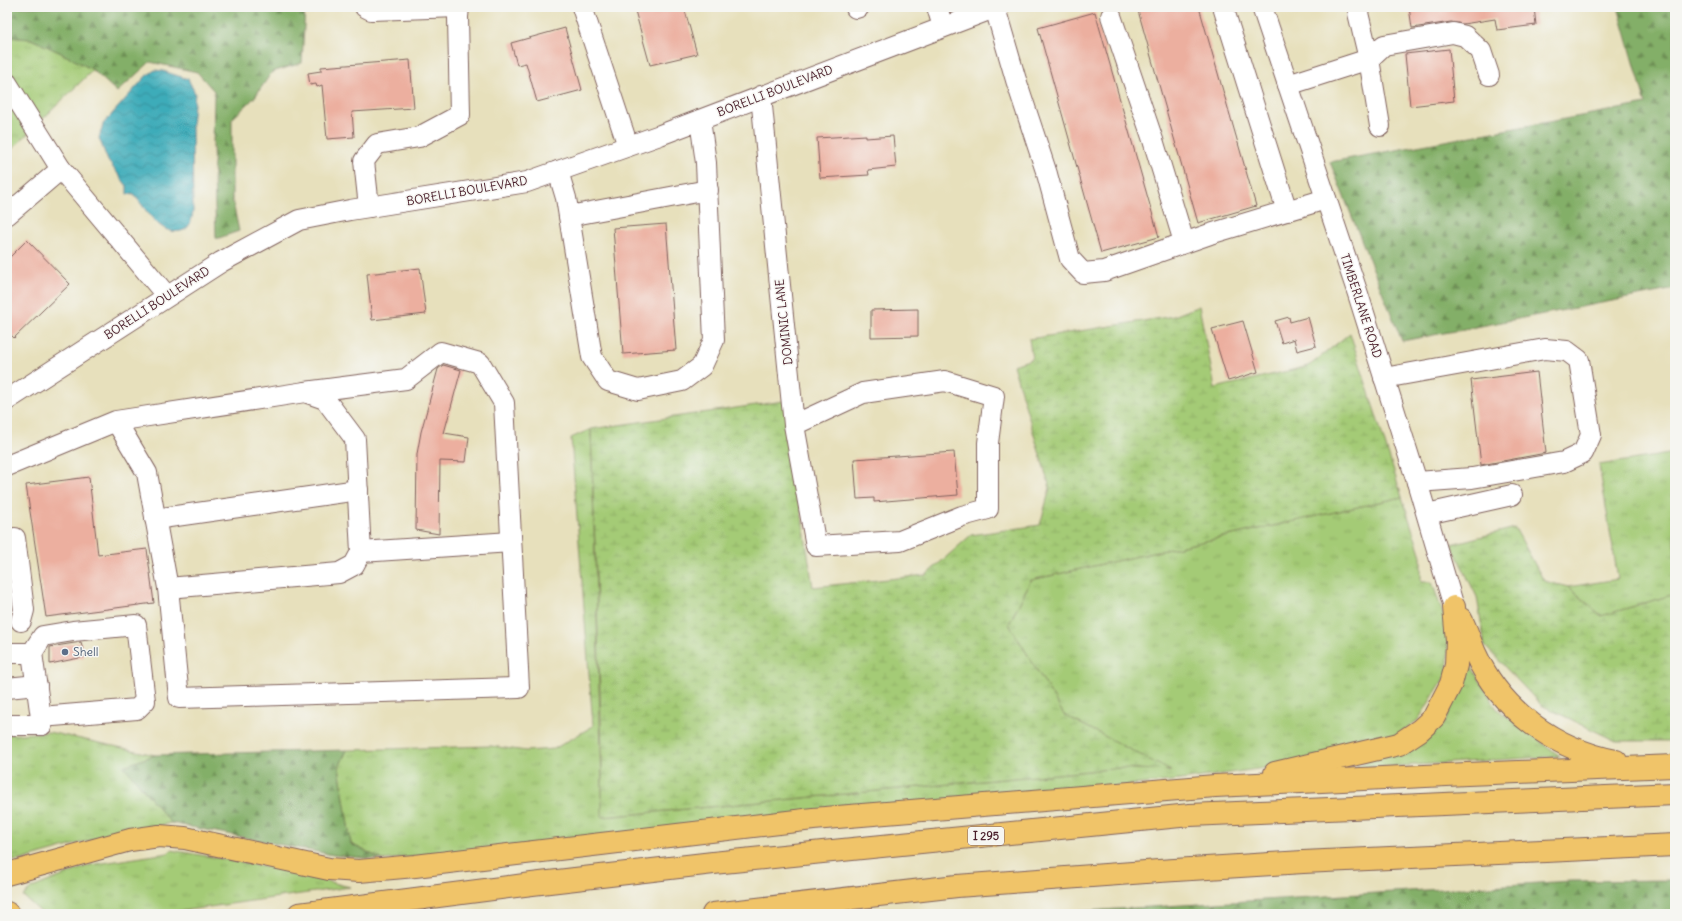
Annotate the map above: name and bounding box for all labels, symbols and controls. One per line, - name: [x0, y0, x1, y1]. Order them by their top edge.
- street label: BORELLI BOULEVARD: [715, 62, 835, 120]
- street label: BORELLI BOULEVARD: [405, 172, 529, 209]
- street label: TIMBERLANE ROAD: [1337, 252, 1385, 360]
- street label: BORELLI BOULEVARD: [101, 263, 212, 342]
- street label: DOMINIC LANE: [772, 278, 795, 366]
- place label: Shell: [73, 644, 98, 659]
- marker: Shell: [60, 647, 70, 657]
- road number: I 295: [968, 827, 1004, 845]

